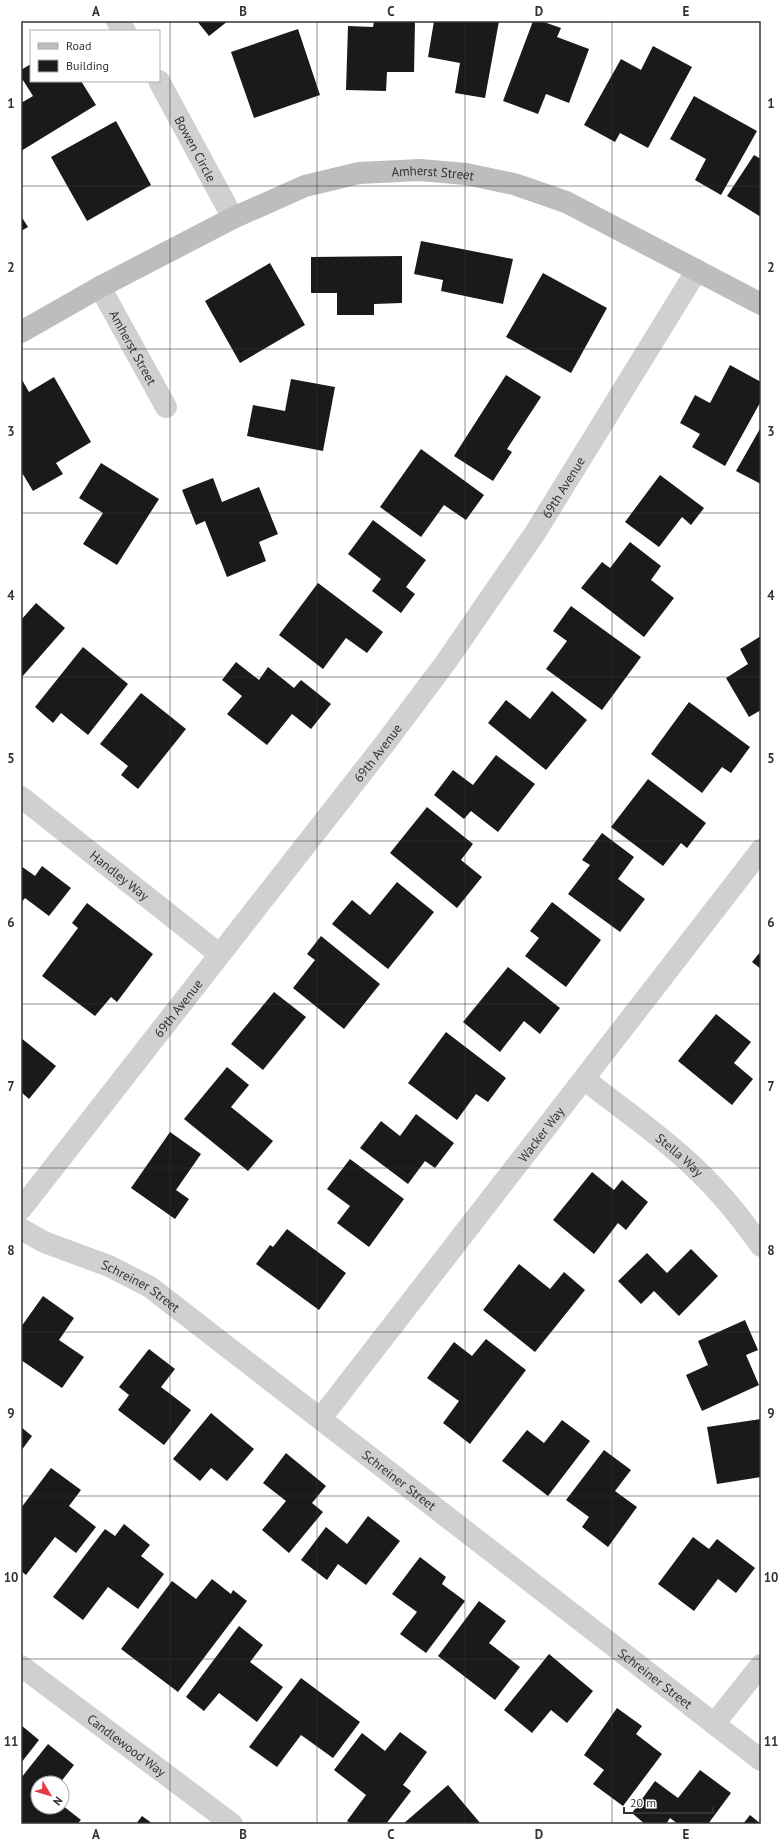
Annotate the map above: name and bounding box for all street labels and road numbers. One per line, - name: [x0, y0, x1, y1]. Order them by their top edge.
- street label: Bowen Circle: [171, 113, 220, 185]
- street label: Amherst Street: [391, 161, 476, 184]
- street label: Amherst Street: [106, 307, 161, 388]
- street label: 69th Avenue: [538, 453, 589, 521]
- street label: 69th Avenue: [350, 720, 405, 785]
- street label: Handley Way: [87, 847, 153, 904]
- street label: 69th Avenue: [150, 976, 206, 1041]
- street label: Wacker Way: [514, 1103, 568, 1165]
- street label: Stella Way: [652, 1129, 707, 1180]
- street label: Schreiner Street: [99, 1255, 184, 1316]
- street label: Schreiner Street: [359, 1446, 440, 1514]
- street label: Schreiner Street: [615, 1644, 696, 1713]
- street label: Candlewood Way: [84, 1710, 170, 1780]

